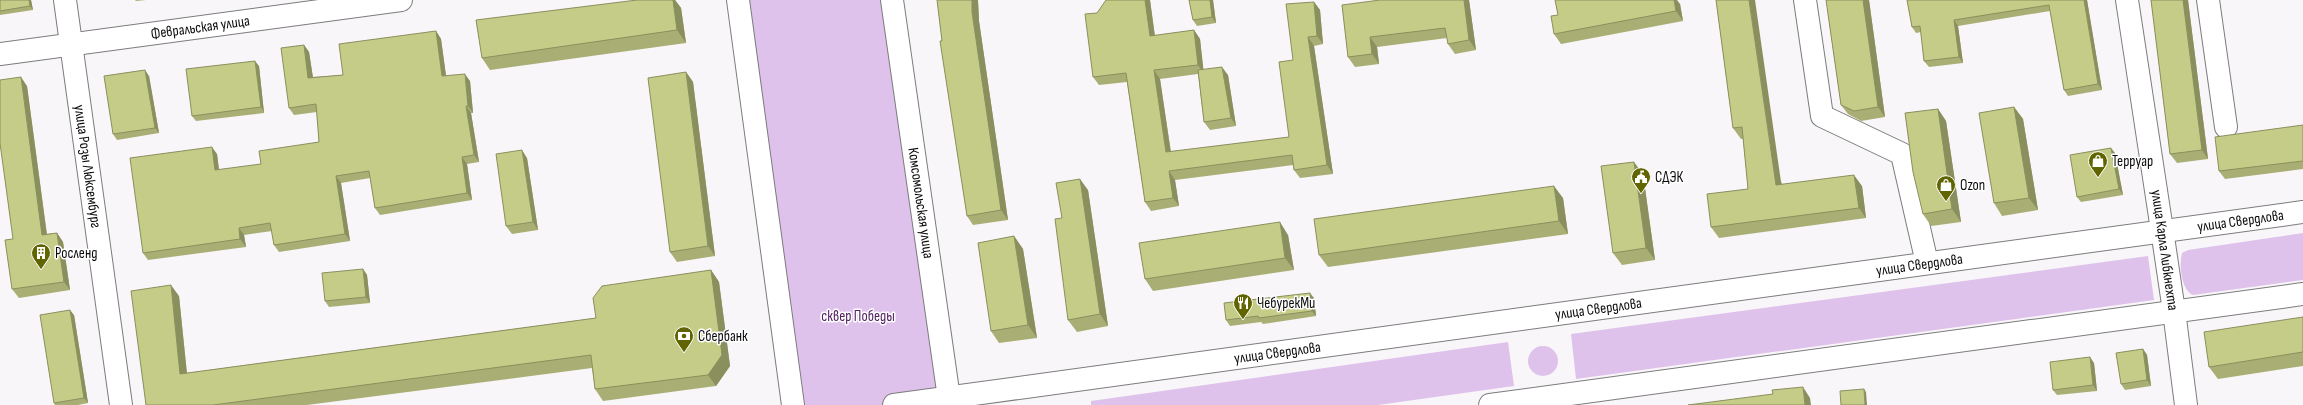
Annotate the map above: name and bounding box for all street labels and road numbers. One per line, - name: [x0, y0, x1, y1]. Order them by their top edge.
- street label: Февральская улица: [150, 11, 251, 44]
- street label: улица Розы Люксембург: [70, 104, 105, 229]
- street label: Комсомольская улица: [903, 146, 938, 260]
- street label: улица Карла Либкнехта: [2147, 188, 2182, 312]
- street label: улица Свердлова: [2196, 206, 2285, 236]
- street label: улица Свердлова: [1875, 250, 1964, 280]
- street label: улица Свердлова: [1554, 294, 1643, 324]
- street label: улица Свердлова: [1233, 338, 1322, 368]

